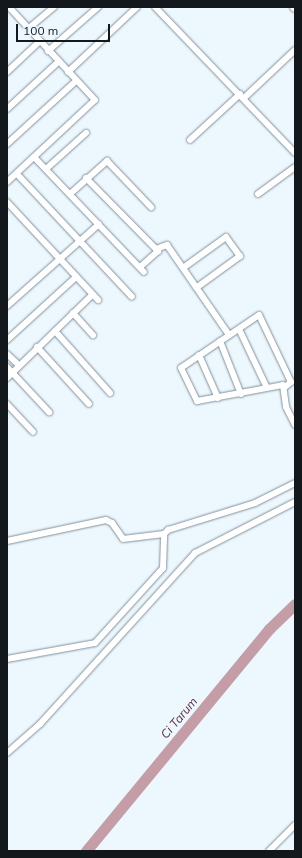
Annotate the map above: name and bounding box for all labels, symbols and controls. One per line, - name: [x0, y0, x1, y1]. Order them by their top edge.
- scale bar: [18, 16, 112, 42]
- text: 100 m: [23, 23, 58, 38]
- water label: Ci Tarum: [158, 694, 200, 742]

